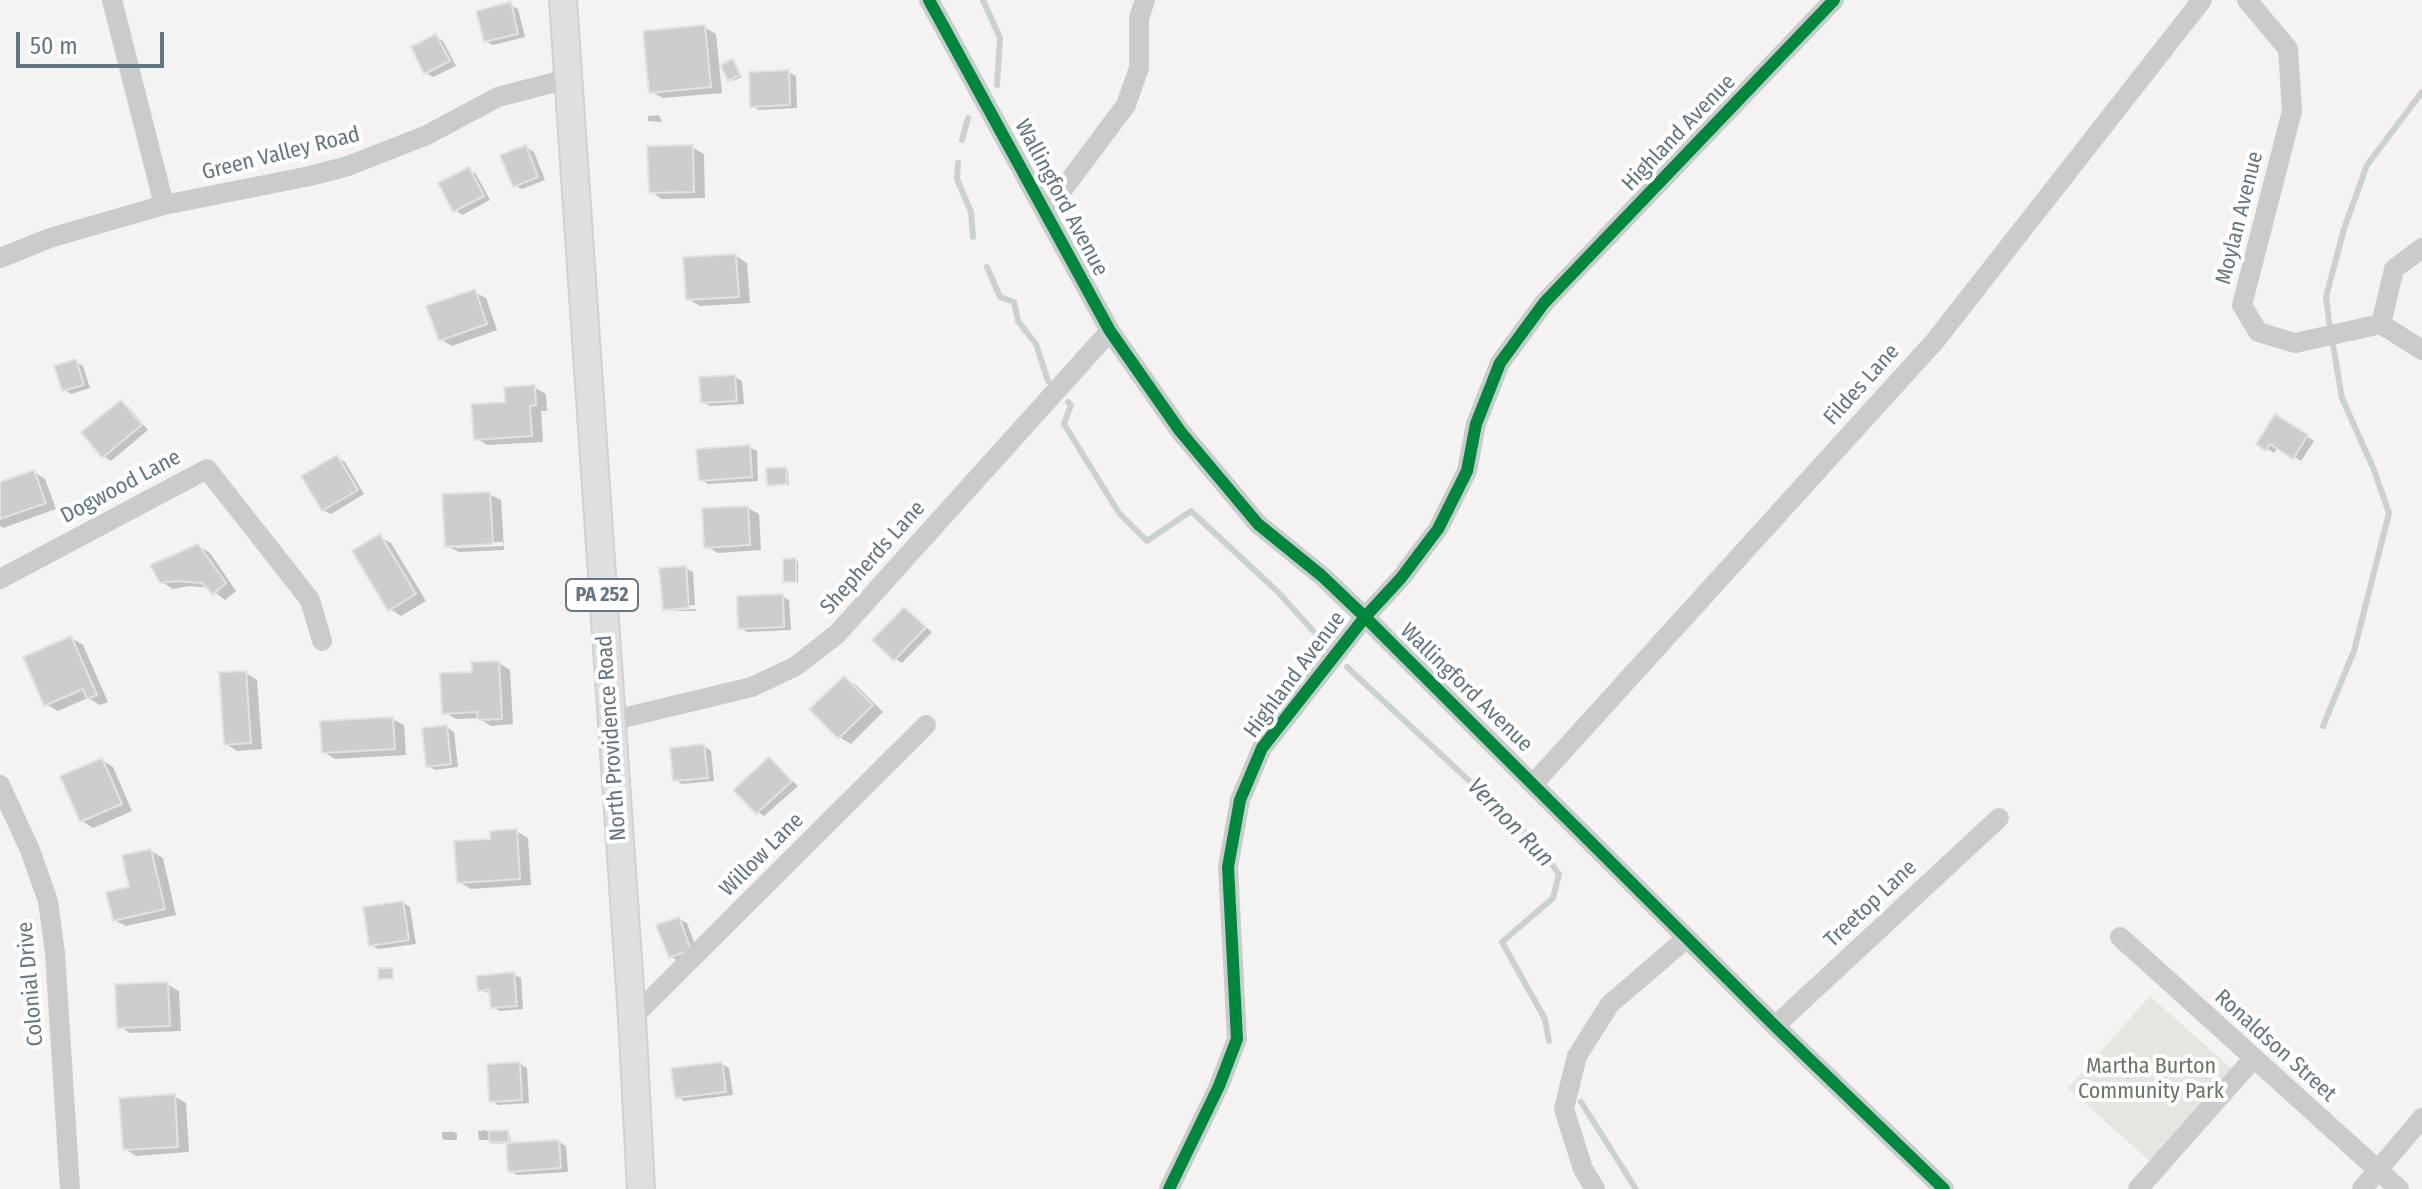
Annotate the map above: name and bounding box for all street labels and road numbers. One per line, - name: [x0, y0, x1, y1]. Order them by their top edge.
- street label: Highland Avenue: [1617, 69, 1741, 197]
- street label: Wallingford Avenue: [1009, 115, 1113, 281]
- street label: Green Valley Road: [199, 122, 363, 186]
- street label: Moylan Avenue: [2211, 149, 2269, 287]
- street label: Fildes Lane: [1819, 339, 1905, 431]
- street label: Dogwood Lane: [57, 444, 185, 530]
- street label: Shepherds Lane: [815, 496, 931, 620]
- road number: PA 252: [566, 579, 638, 611]
- street label: Highland Avenue: [1239, 606, 1351, 744]
- street label: Wallingford Avenue: [1394, 618, 1538, 758]
- street label: North Providence Road: [592, 634, 632, 842]
- street label: Willow Lane: [715, 808, 809, 902]
- street label: Treetop Lane: [1819, 855, 1923, 953]
- street label: Colonial Drive: [12, 921, 50, 1047]
- street label: Ronaldson Street: [2209, 984, 2341, 1108]

